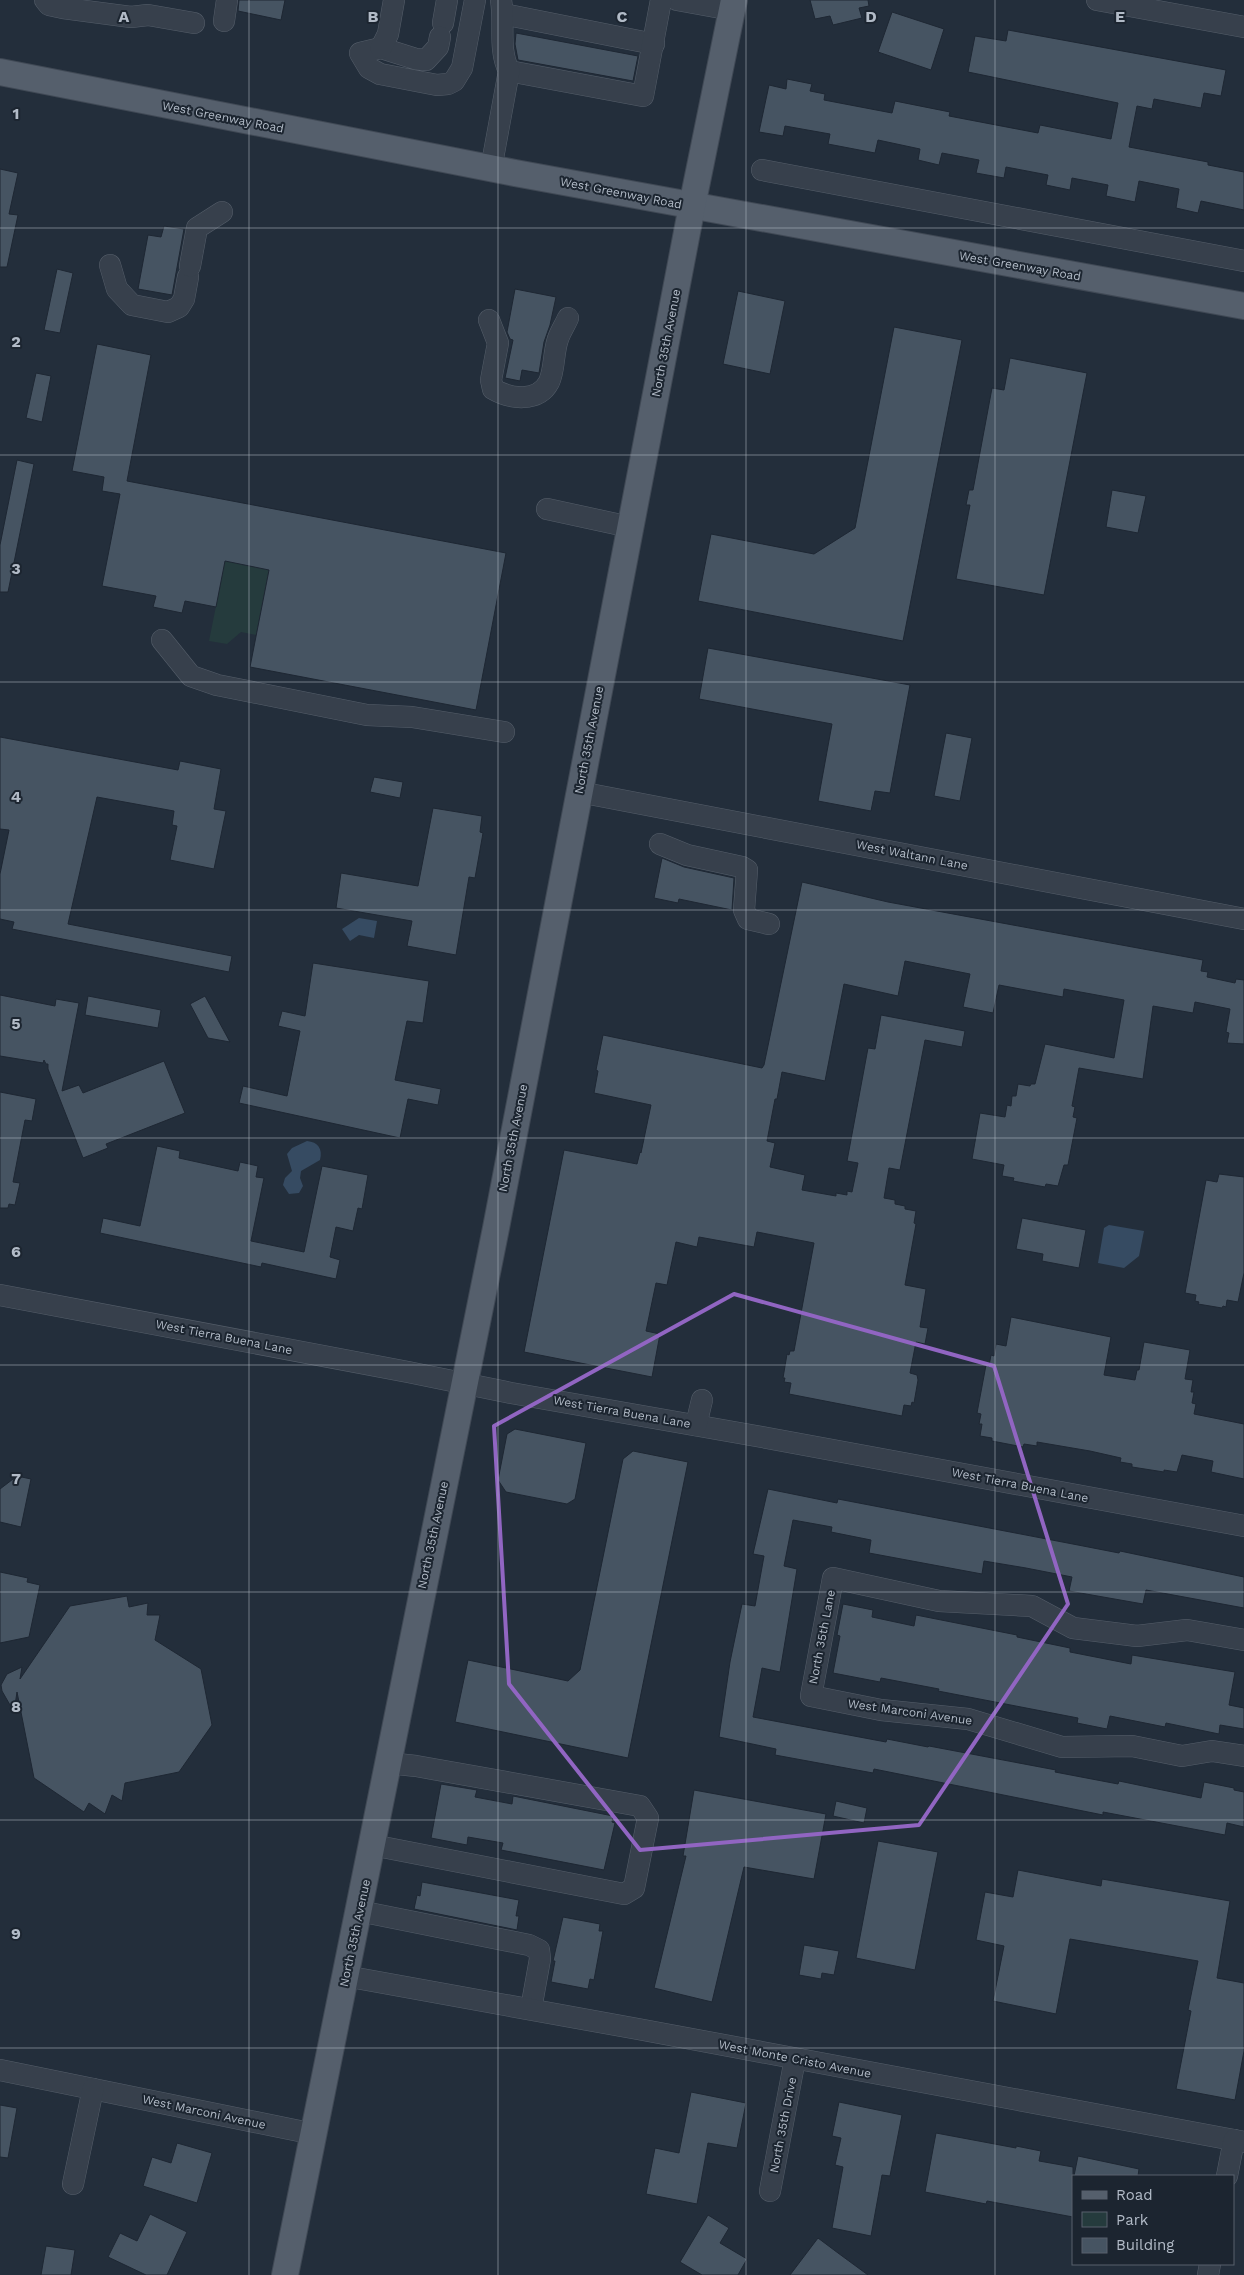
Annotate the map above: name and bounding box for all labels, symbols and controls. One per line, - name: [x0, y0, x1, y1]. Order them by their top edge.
- text: A: [119, 7, 130, 26]
- text: B: [368, 7, 379, 26]
- text: C: [617, 7, 628, 26]
- text: D: [865, 7, 877, 26]
- text: E: [1115, 7, 1125, 26]
- street label: West Greenway Road: [161, 98, 285, 136]
- text: 1: [13, 104, 19, 123]
- street label: West Greenway Road: [559, 174, 683, 212]
- street label: West Greenway Road: [958, 248, 1082, 284]
- street label: North 35th Avenue: [649, 288, 683, 398]
- text: 2: [11, 332, 21, 351]
- text: 3: [11, 559, 21, 578]
- street label: North 35th Avenue: [572, 685, 606, 795]
- text: 4: [11, 787, 21, 806]
- street label: West Waltann Lane: [855, 837, 969, 873]
- text: 5: [11, 1014, 21, 1033]
- street label: North 35th Avenue: [496, 1083, 530, 1193]
- text: 6: [11, 1242, 21, 1261]
- street label: West Tierra Buena Lane: [154, 1317, 294, 1357]
- street label: West Tierra Buena Lane: [552, 1393, 692, 1431]
- street label: West Tierra Buena Lane: [950, 1465, 1090, 1505]
- text: 7: [11, 1469, 21, 1488]
- street label: North 35th Avenue: [415, 1480, 451, 1590]
- street label: North 35th Lane: [806, 1589, 838, 1685]
- street label: West Marconi Avenue: [847, 1696, 973, 1728]
- text: 8: [11, 1697, 21, 1716]
- street label: North 35th Avenue: [337, 1878, 373, 1988]
- text: 9: [11, 1924, 21, 1943]
- street label: West Monte Cristo Avenue: [718, 2037, 873, 2081]
- street label: North 35th Drive: [767, 2076, 799, 2174]
- street label: West Marconi Avenue: [141, 2092, 267, 2132]
- legend: [1072, 2175, 1234, 2265]
- text: Road: [1116, 2186, 1153, 2204]
- text: Park: [1116, 2211, 1149, 2229]
- text: Building: [1116, 2236, 1174, 2254]

